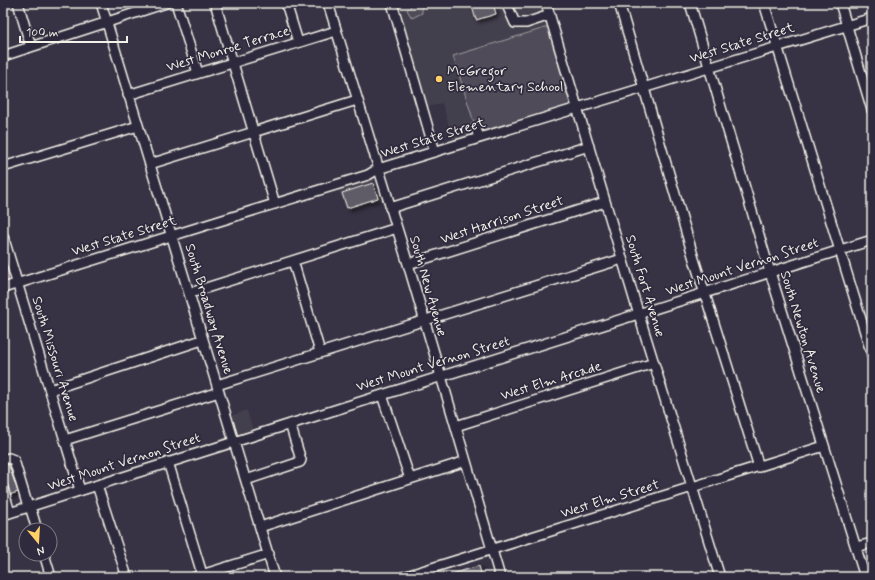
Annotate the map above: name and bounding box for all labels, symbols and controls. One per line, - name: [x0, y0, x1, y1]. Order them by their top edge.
- scale bar: [20, 18, 127, 44]
- street label: West State Street: [687, 18, 797, 67]
- street label: West Monroe Terrace: [164, 22, 292, 76]
- text: 100 m: [26, 25, 58, 41]
- place label: McGregor Elementary School: [447, 62, 563, 96]
- marker: McGregor Elementary School: [434, 74, 444, 84]
- street label: West State Street: [378, 113, 488, 162]
- street label: West Harrison Street: [438, 191, 566, 248]
- street label: West State Street: [69, 211, 179, 260]
- street label: South Fort Avenue: [621, 233, 669, 339]
- street label: South New Avenue: [405, 234, 451, 338]
- street label: West Mount Vernon Street: [663, 234, 821, 300]
- street label: South Broadway Avenue: [181, 242, 238, 377]
- street label: South Newton Avenue: [776, 269, 830, 396]
- street label: South Missouri Avenue: [27, 294, 83, 424]
- street label: West Mount Vernon Street: [354, 332, 512, 396]
- street label: West Elm Arcade: [499, 357, 604, 405]
- street label: West Mount Vernon Street: [45, 429, 203, 495]
- street label: West Elm Street: [559, 475, 662, 523]
- north arrow: [18, 522, 58, 562]
- text: N: [35, 543, 46, 558]

